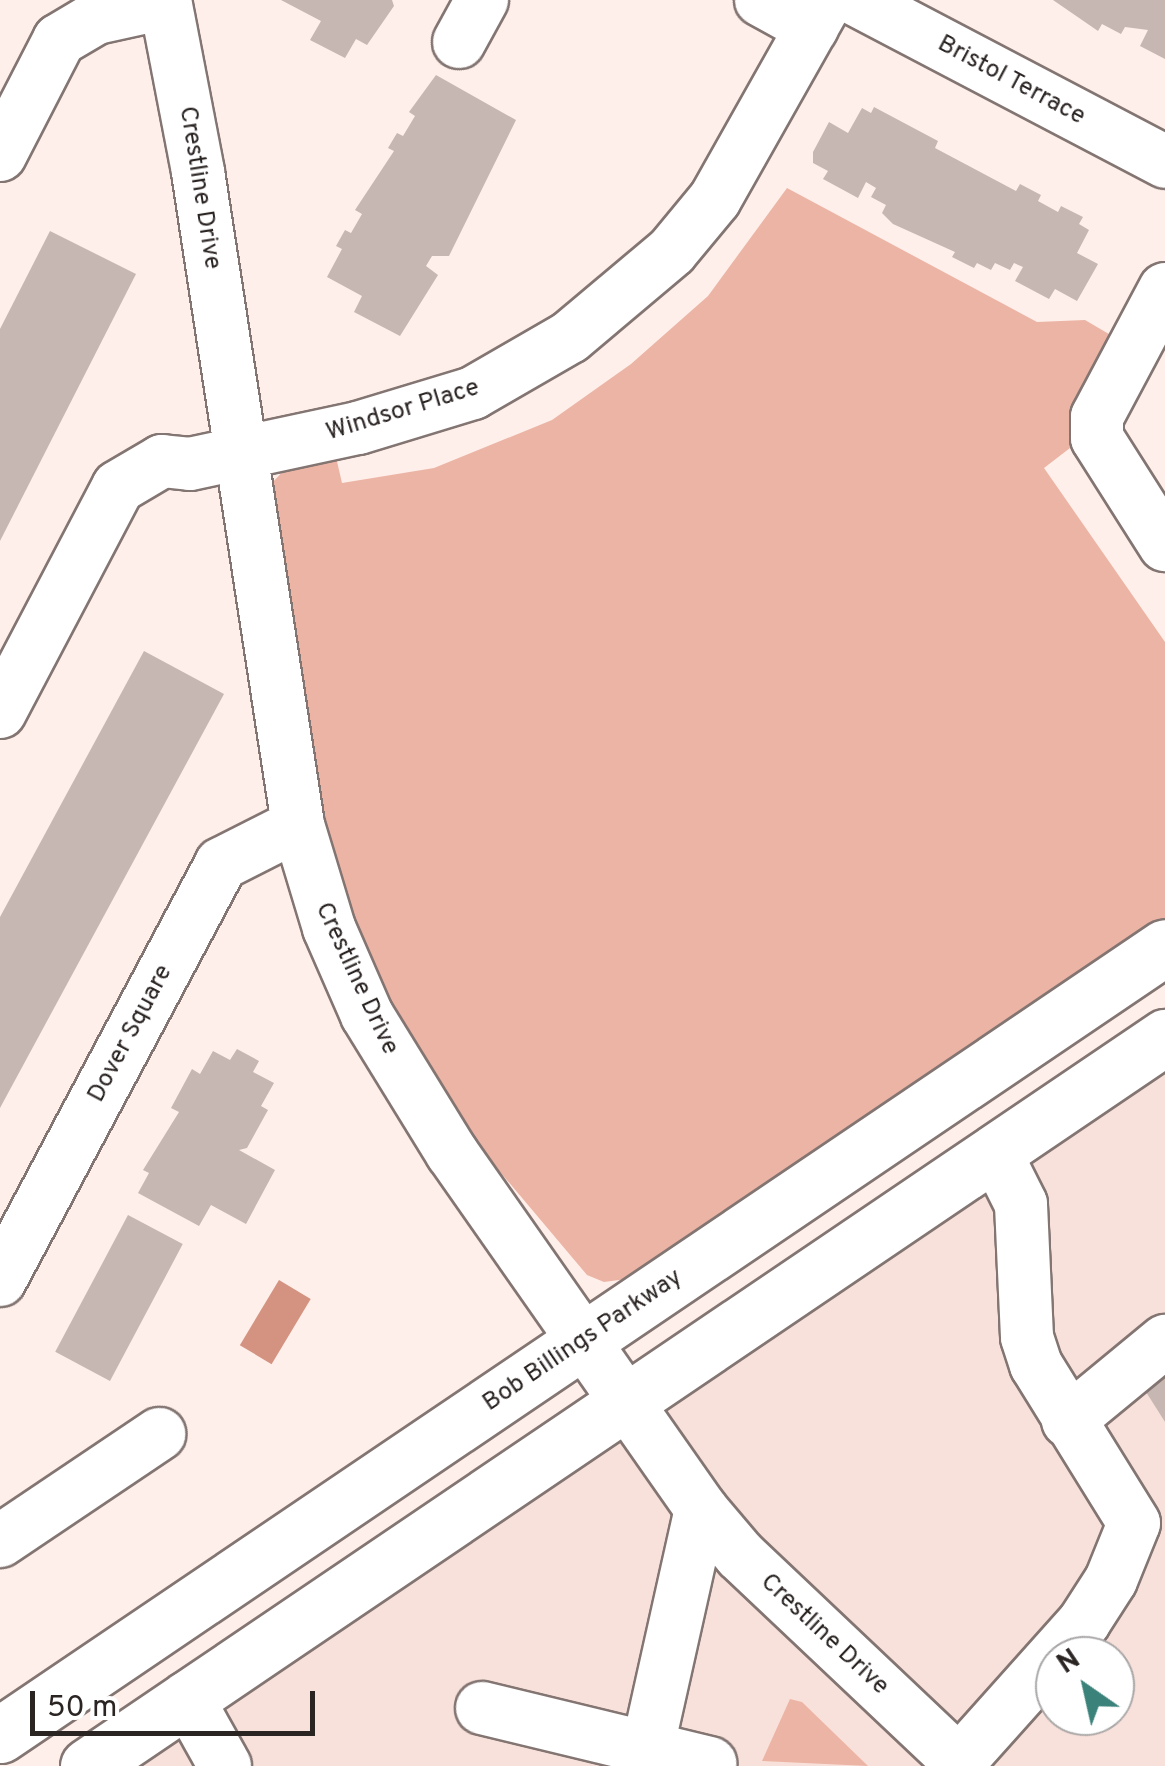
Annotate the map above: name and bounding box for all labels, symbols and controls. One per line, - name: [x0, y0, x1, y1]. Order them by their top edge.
- street label: Bristol Terrace: [932, 29, 1090, 133]
- street label: Crestline Drive: [171, 104, 227, 272]
- street label: Windsor Place: [323, 373, 483, 449]
- street label: Crestline Drive: [308, 898, 404, 1060]
- street label: Dover Square: [82, 960, 180, 1108]
- street label: Bob Billings Parkway: [478, 1263, 688, 1419]
- street label: Crestline Drive: [754, 1568, 894, 1702]
- north arrow: [1035, 1636, 1135, 1736]
- text: N: [1051, 1642, 1088, 1683]
- scale bar: [35, 1671, 320, 1733]
- text: 50 m: [47, 1690, 117, 1727]

